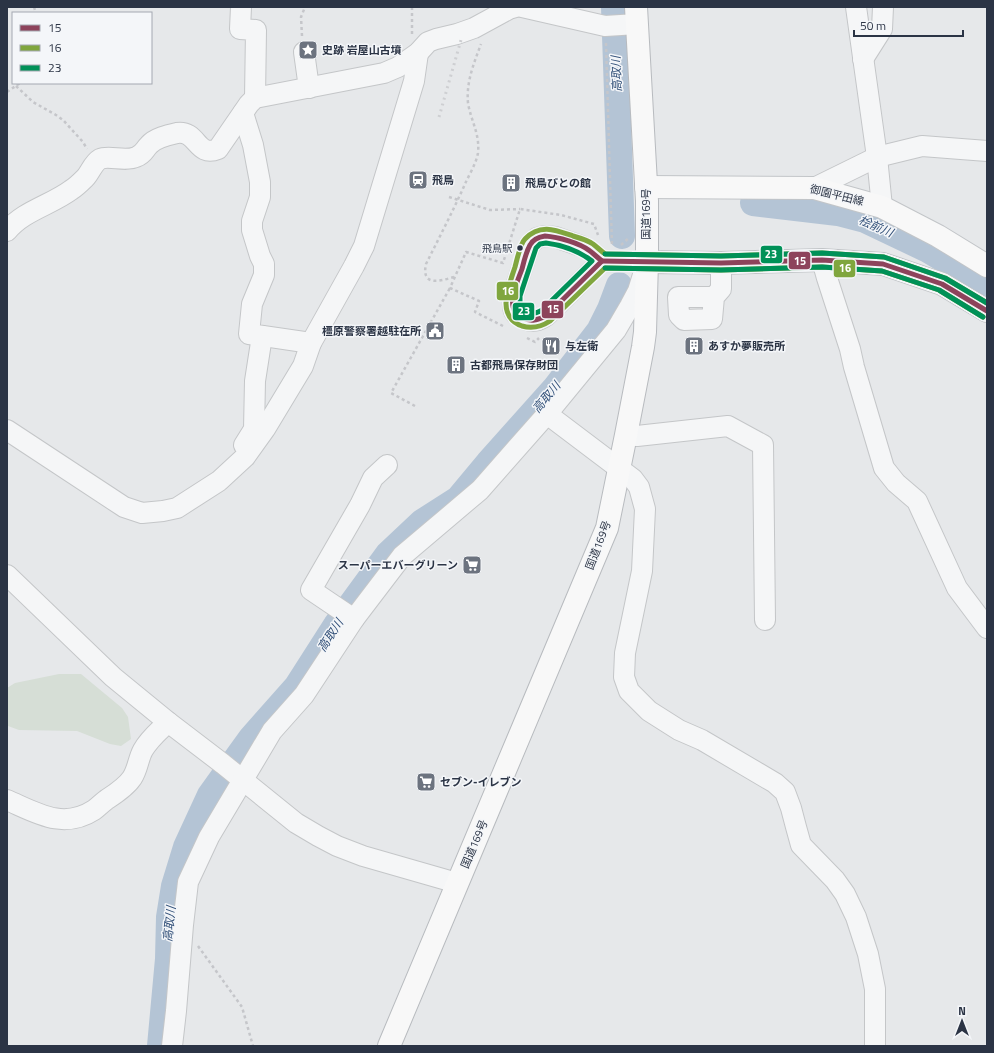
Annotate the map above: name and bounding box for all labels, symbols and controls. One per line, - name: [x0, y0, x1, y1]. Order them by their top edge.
- legend: [12, 12, 152, 84]
- scale bar: [854, 12, 963, 38]
- text: 50 m: [860, 16, 886, 35]
- text: 15: [48, 18, 62, 37]
- text: 16: [48, 38, 62, 57]
- place icon: 史跡 岩屋山古墳: [297, 39, 319, 61]
- place label: 史跡 岩屋山古墳: [322, 42, 401, 58]
- water label: 高取川: [606, 54, 626, 92]
- text: 23: [48, 58, 61, 77]
- station icon: 飛鳥: [407, 169, 429, 191]
- place label: 飛鳥: [432, 172, 454, 188]
- building icon: 飛鳥びとの館: [500, 172, 522, 194]
- place label: 飛鳥びとの館: [525, 175, 591, 191]
- street label: 御園平田線: [807, 180, 866, 209]
- street label: 国道169号: [638, 188, 654, 240]
- water label: 桧前川: [856, 210, 898, 243]
- place label: 飛鳥駅: [482, 241, 513, 256]
- marker: 飛鳥駅: [515, 243, 525, 253]
- line badge: 23: [760, 245, 783, 264]
- text: 23: [765, 246, 777, 262]
- line badge: 15: [788, 251, 811, 270]
- text: 15: [794, 253, 806, 269]
- line badge: 16: [833, 259, 856, 278]
- text: 16: [839, 260, 851, 276]
- line badge: 16: [496, 281, 519, 301]
- text: 16: [502, 283, 514, 299]
- line badge: 15: [541, 300, 564, 319]
- text: 15: [547, 301, 559, 317]
- line badge: 23: [512, 302, 535, 321]
- text: 23: [518, 303, 530, 319]
- public building icon: 橿原警察署越駐在所: [424, 320, 446, 342]
- place label: 橿原警察署越駐在所: [322, 323, 421, 339]
- restaurant icon: 与左衛: [540, 335, 562, 357]
- building icon: あすか夢販売所: [683, 335, 705, 357]
- place label: 与左衛: [565, 338, 598, 354]
- place label: あすか夢販売所: [708, 338, 785, 354]
- building icon: 古都飛鳥保存財団: [445, 354, 467, 376]
- place label: 古都飛鳥保存財団: [470, 357, 558, 373]
- water label: 高取川: [527, 376, 566, 417]
- street label: 国道169号: [581, 518, 615, 572]
- supermarket icon: スーパーエバーグリーン: [461, 554, 483, 576]
- place label: スーパーエバーグリーン: [338, 557, 458, 573]
- water label: 高取川: [312, 613, 349, 655]
- supermarket icon: セブン-イレブン: [415, 771, 437, 793]
- place label: セブン-イレブン: [440, 774, 522, 790]
- street label: 国道169号: [457, 817, 491, 871]
- water label: 高取川: [158, 903, 181, 943]
- north arrow: [942, 1001, 982, 1041]
- text: N: [958, 1003, 966, 1019]

